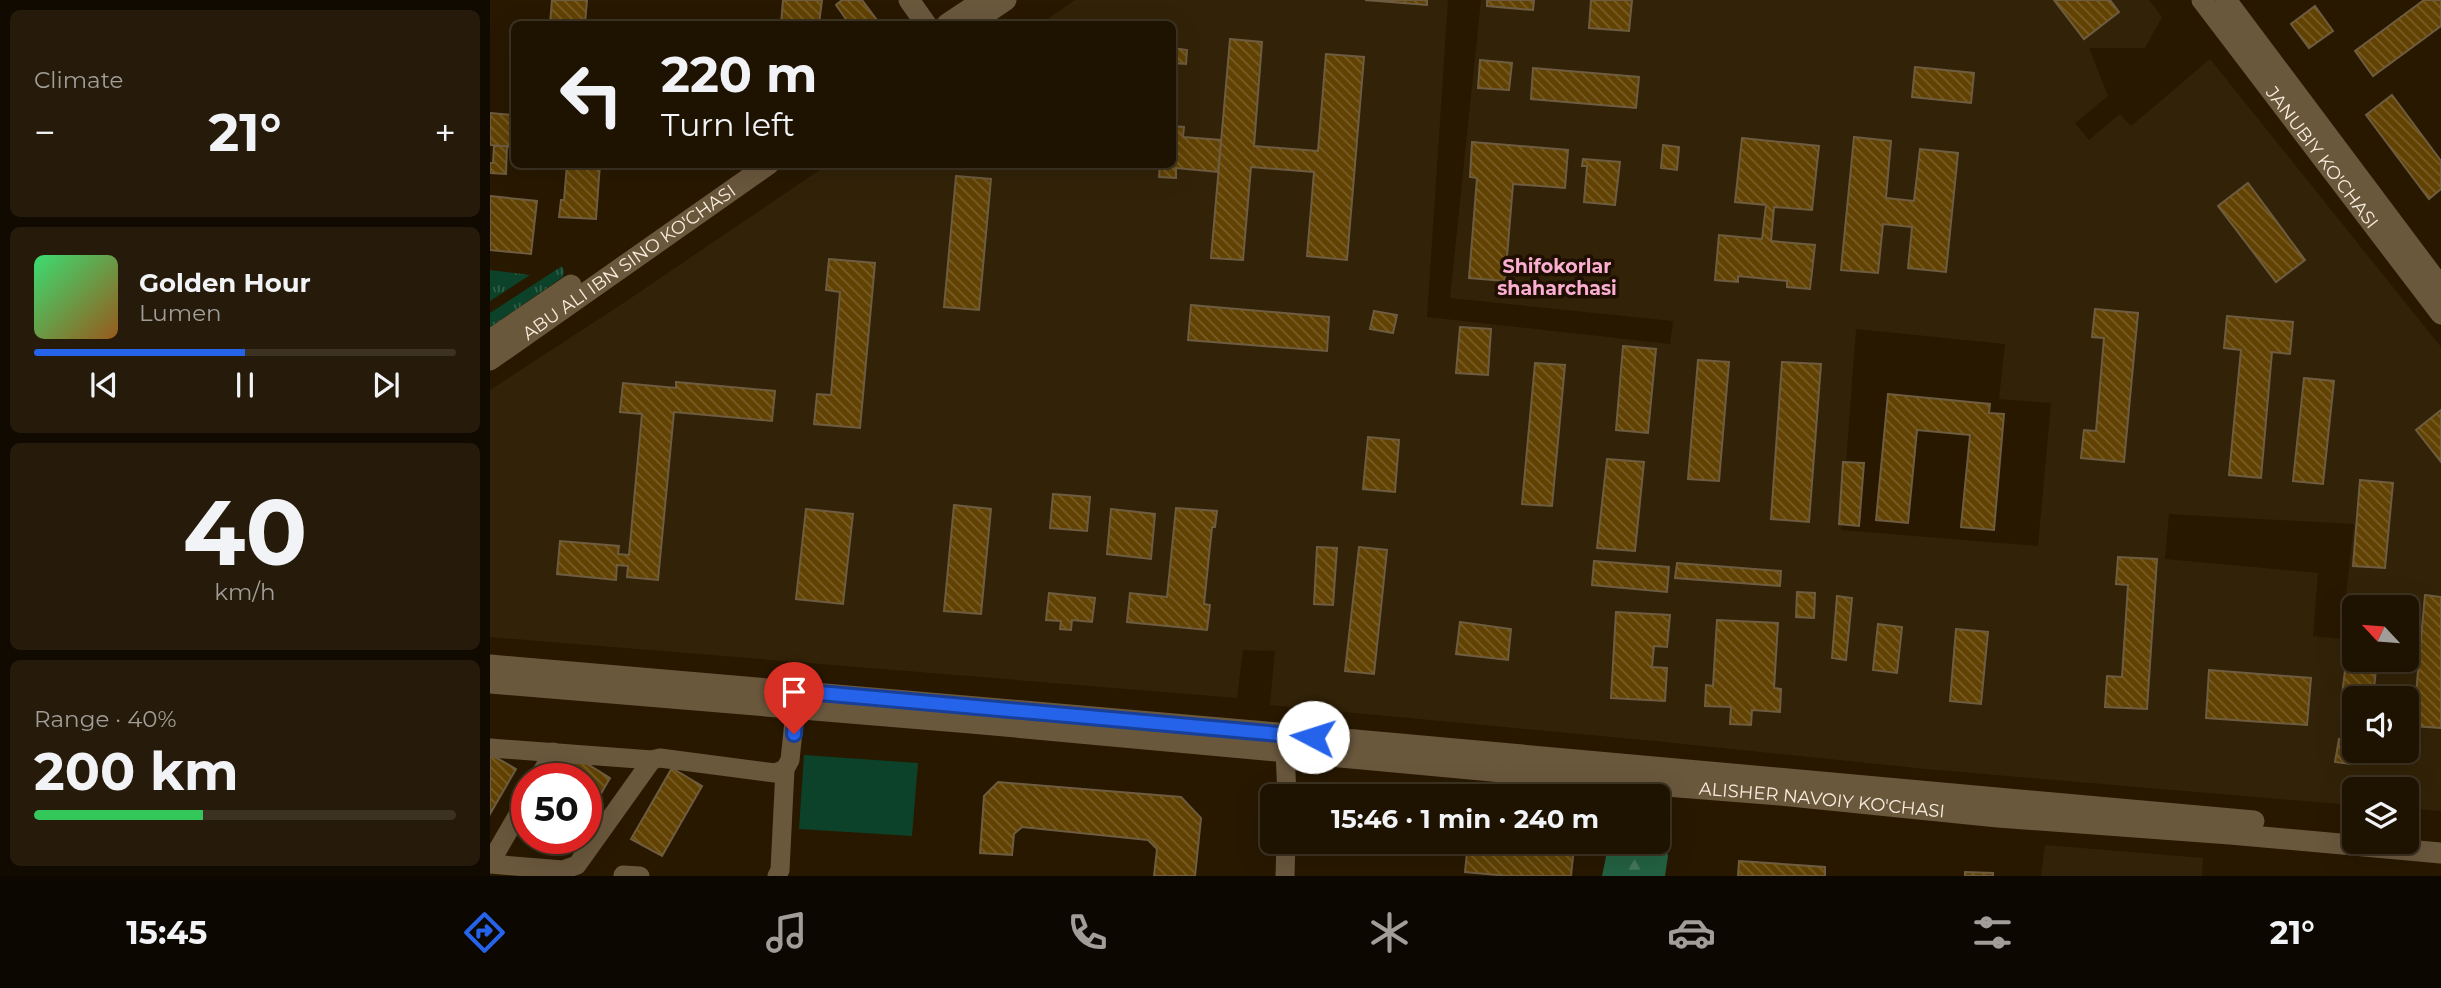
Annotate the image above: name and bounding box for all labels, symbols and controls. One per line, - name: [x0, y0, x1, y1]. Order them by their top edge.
- text: 220 m: [661, 45, 817, 104]
- icon: left: [546, 49, 637, 140]
- text: Climate: [34, 66, 123, 94]
- street label: JANUBIY KO'CHASI: [2260, 81, 2383, 233]
- text: 21°: [209, 101, 281, 164]
- text: Turn left: [661, 105, 795, 144]
- text: −: [34, 109, 56, 156]
- text: +: [434, 109, 456, 156]
- street label: ABU ALI IBN SINO KO'CHASI: [518, 180, 740, 345]
- district label: Shifokorlar shaharchasi: [1497, 255, 1617, 300]
- text: Golden Hour: [139, 267, 311, 299]
- text: Lumen: [139, 299, 222, 327]
- icon: previous: [85, 366, 123, 404]
- icon: pause: [226, 366, 264, 404]
- icon: next: [367, 366, 405, 404]
- text: 40: [183, 477, 307, 588]
- text: km/h: [214, 578, 276, 606]
- north arrow: [2342, 595, 2418, 672]
- map controls: [2342, 595, 2419, 854]
- pin: [764, 662, 824, 734]
- icon: arrive: [775, 673, 813, 711]
- button: sound: [2342, 686, 2419, 763]
- position arrow: [1276, 700, 1350, 774]
- text: Range · 40%: [34, 705, 177, 733]
- text: 200 km: [34, 740, 238, 803]
- speed limit sign: 50: [511, 763, 602, 854]
- button: layers: [2342, 777, 2419, 854]
- street label: ALISHER NAVOIY KO'CHASI: [1698, 778, 1946, 823]
- text: 15:46 · 1 min · 240 m: [1331, 803, 1599, 835]
- icon: directions: [460, 908, 509, 957]
- icon: music: [762, 908, 811, 957]
- icon: phone: [1063, 908, 1112, 957]
- icon: climate: [1365, 908, 1414, 957]
- icon: car: [1667, 908, 1716, 957]
- icon: filters: [1968, 908, 2017, 957]
- text: 15:45: [126, 913, 207, 952]
- text: 21°: [2270, 913, 2315, 952]

